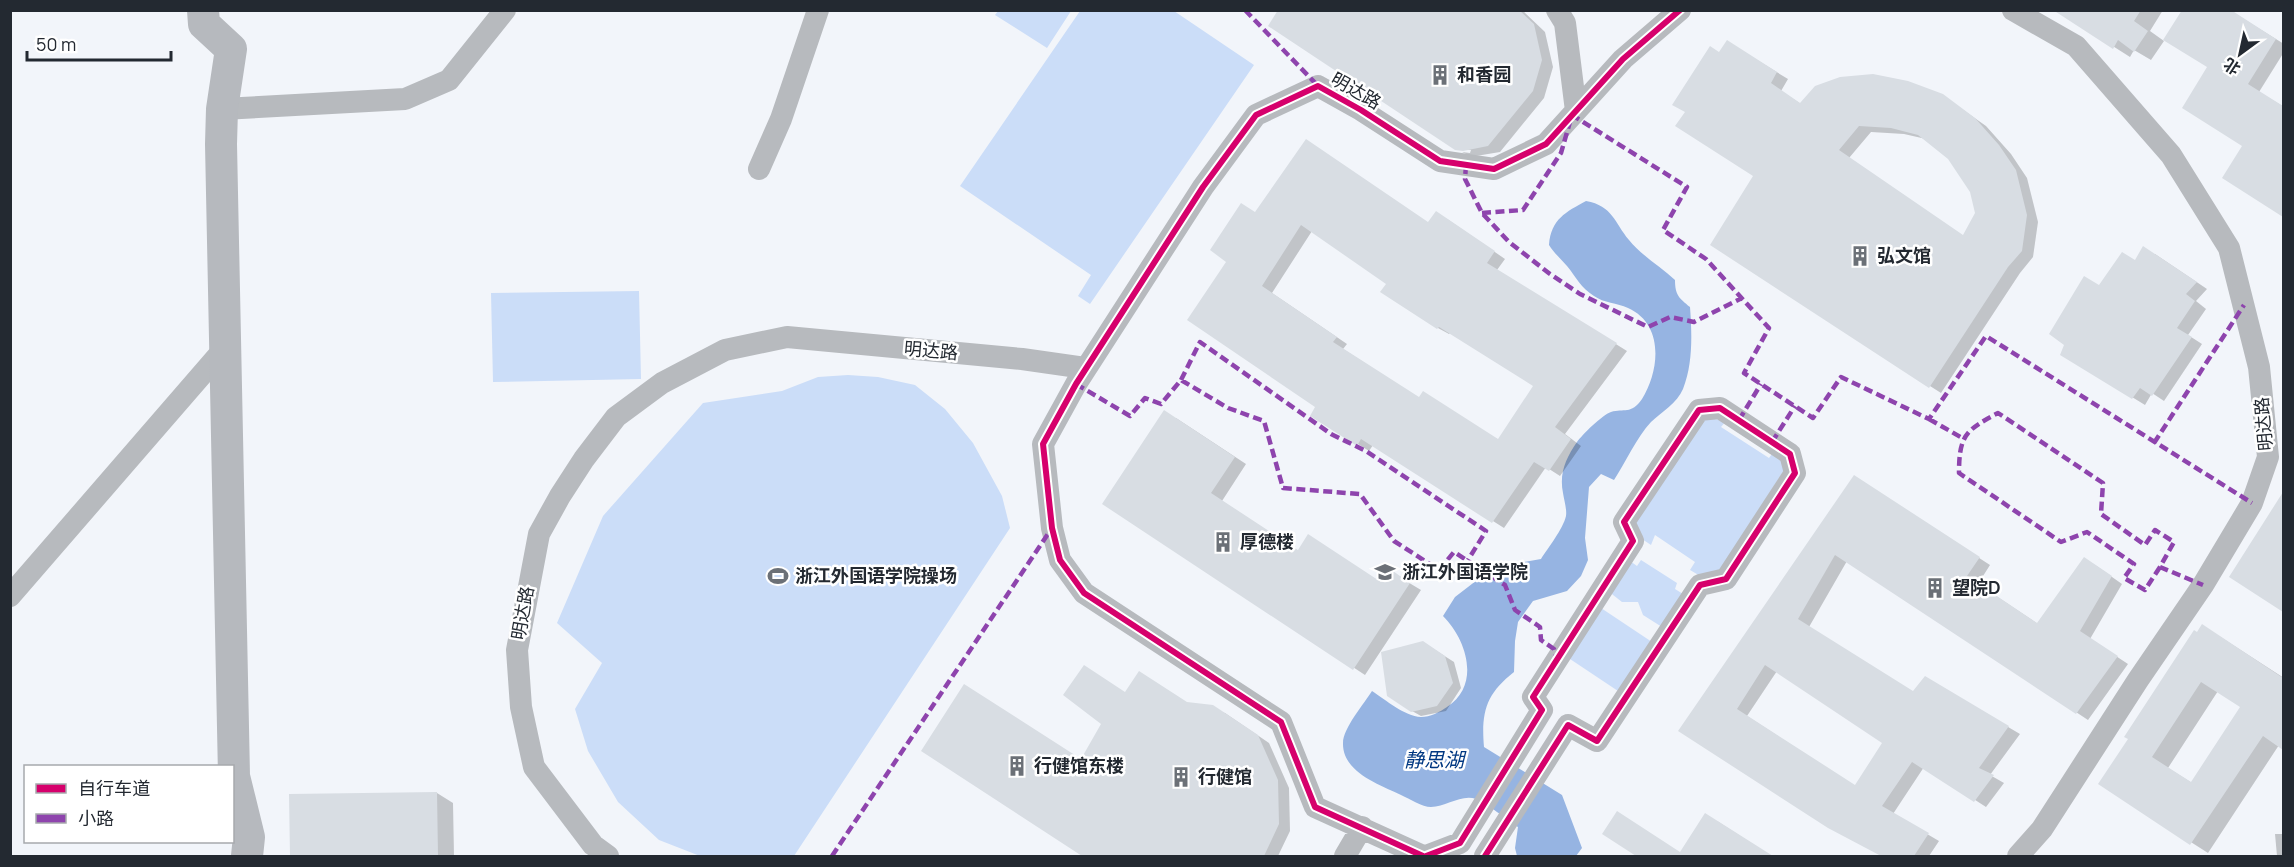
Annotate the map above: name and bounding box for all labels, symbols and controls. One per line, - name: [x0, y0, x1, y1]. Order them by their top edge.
- scale bar: [27, 24, 171, 62]
- north arrow: [2210, 24, 2270, 84]
- text: 50 m: [36, 32, 76, 56]
- text: 北: [2219, 53, 2245, 80]
- place label: 和香园: [1457, 62, 1511, 86]
- building icon: 和香园: [1428, 63, 1452, 87]
- street label: 明达路: [1327, 66, 1386, 114]
- place label: 弘文馆: [1877, 243, 1931, 267]
- building icon: 弘文馆: [1848, 244, 1872, 268]
- street label: 明达路: [903, 336, 959, 364]
- street label: 明达路: [2249, 396, 2277, 452]
- place label: 厚德楼: [1240, 529, 1294, 553]
- building icon: 厚德楼: [1211, 530, 1235, 554]
- place label: 浙江外国语学院: [1402, 559, 1528, 583]
- school or university icon: 浙江外国语学院: [1373, 560, 1397, 584]
- place label: 浙江外国语学院操场: [795, 563, 957, 587]
- sports icon: 浙江外国语学院操场: [766, 564, 790, 588]
- place label: 望院D: [1952, 575, 2001, 599]
- building icon: 望院D: [1923, 576, 1947, 600]
- street label: 明达路: [506, 584, 539, 641]
- water label: 静思湖: [1404, 746, 1467, 773]
- place label: 行健馆东楼: [1034, 753, 1124, 777]
- building icon: 行健馆东楼: [1005, 754, 1029, 778]
- place label: 行健馆: [1198, 764, 1252, 788]
- legend: [24, 765, 234, 843]
- building icon: 行健馆: [1169, 765, 1193, 789]
- text: 自行车道: [78, 776, 150, 800]
- text: 小路: [78, 806, 114, 830]

